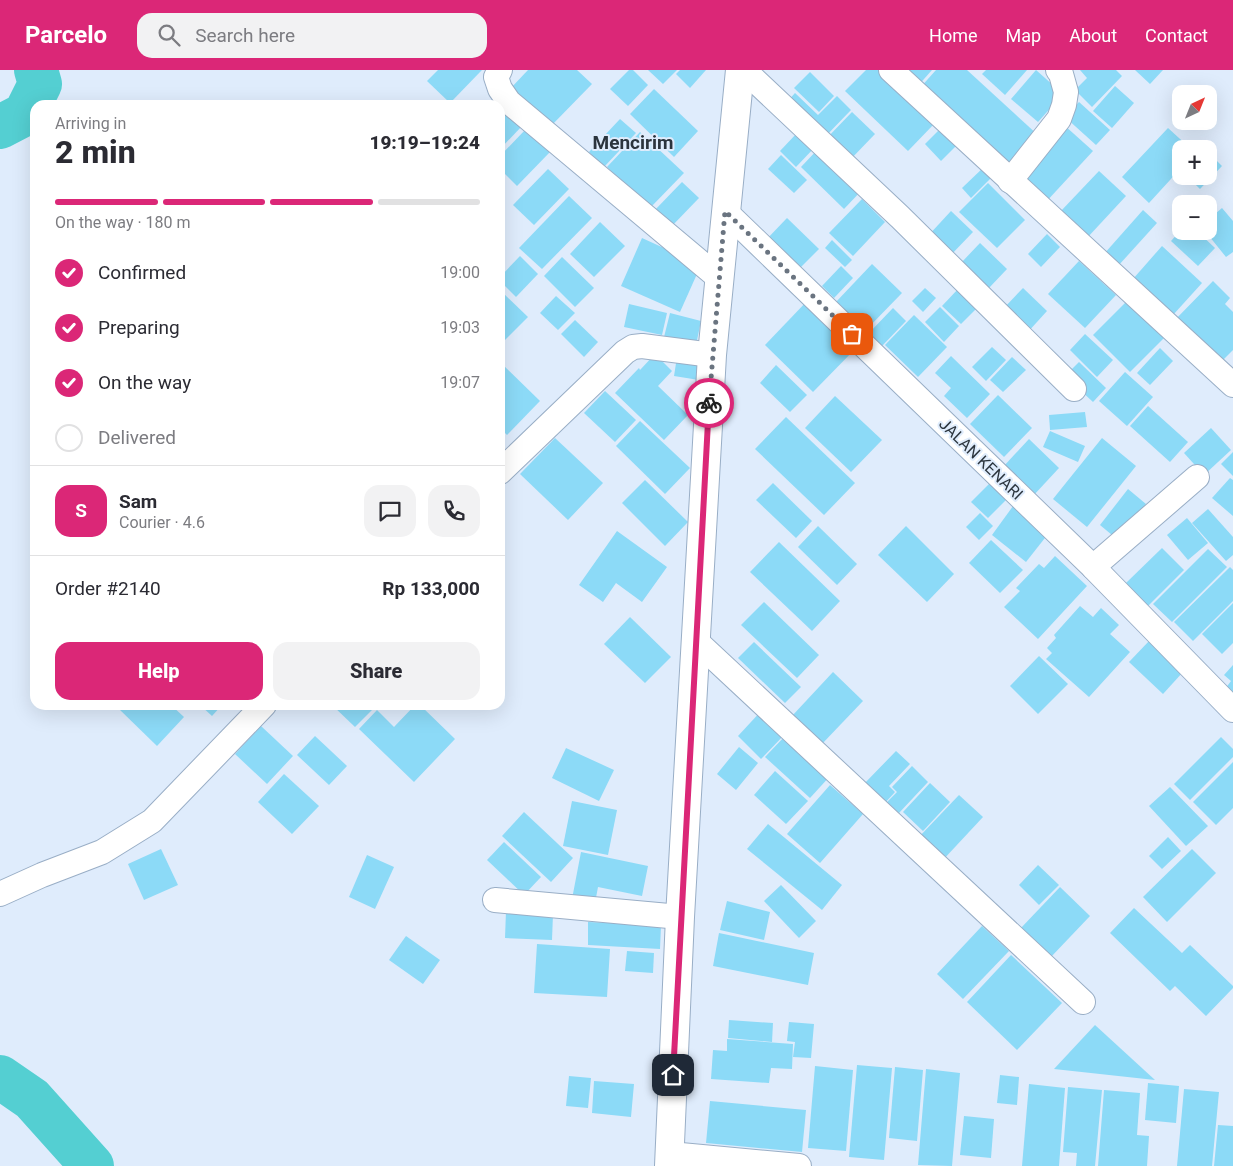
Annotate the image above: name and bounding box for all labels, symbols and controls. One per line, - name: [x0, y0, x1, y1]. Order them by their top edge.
- search box: [137, 13, 487, 58]
- text: Parcelo: [25, 21, 107, 49]
- icon: search: [155, 21, 183, 49]
- text: Search here: [195, 24, 295, 47]
- text: Home: [929, 25, 978, 46]
- text: Map: [1006, 25, 1041, 46]
- text: About: [1069, 25, 1117, 46]
- text: Contact: [1145, 25, 1208, 46]
- north arrow: [1172, 85, 1218, 130]
- map controls: [1172, 85, 1217, 240]
- text: Arriving in: [55, 114, 126, 133]
- text: 19:19–19:24: [369, 131, 480, 154]
- district label: Mencirim: [593, 131, 673, 154]
- text: 2 min: [55, 133, 136, 171]
- button: +: [1172, 140, 1217, 185]
- button: −: [1172, 195, 1217, 240]
- text: On the way · 180 m: [55, 213, 191, 232]
- icon: check: [55, 259, 83, 287]
- text: Confirmed: [98, 261, 186, 284]
- text: 19:00: [440, 263, 480, 282]
- pin: [831, 313, 873, 355]
- icon: check: [55, 314, 83, 342]
- text: Preparing: [98, 316, 180, 339]
- text: 19:03: [440, 318, 480, 337]
- icon: bag: [838, 320, 866, 348]
- icon: check: [55, 369, 83, 397]
- text: On the way: [98, 371, 191, 394]
- text: 19:07: [440, 373, 480, 392]
- courier: [684, 378, 734, 428]
- icon: bike: [695, 389, 723, 417]
- street label: JALAN KENARI: [935, 414, 1027, 504]
- text: Delivered: [98, 426, 176, 449]
- button: chat: [364, 485, 416, 537]
- button: phone: [428, 485, 480, 537]
- text: Sam: [119, 490, 157, 513]
- text: S: [75, 499, 87, 522]
- text: Courier · 4.6: [119, 513, 205, 532]
- text: Order #2140: [55, 577, 161, 600]
- text: Rp 133,000: [382, 577, 480, 600]
- button: Help: [55, 642, 263, 700]
- button: Share: [273, 642, 480, 700]
- pin: [652, 1054, 694, 1096]
- icon: home: [659, 1061, 687, 1089]

